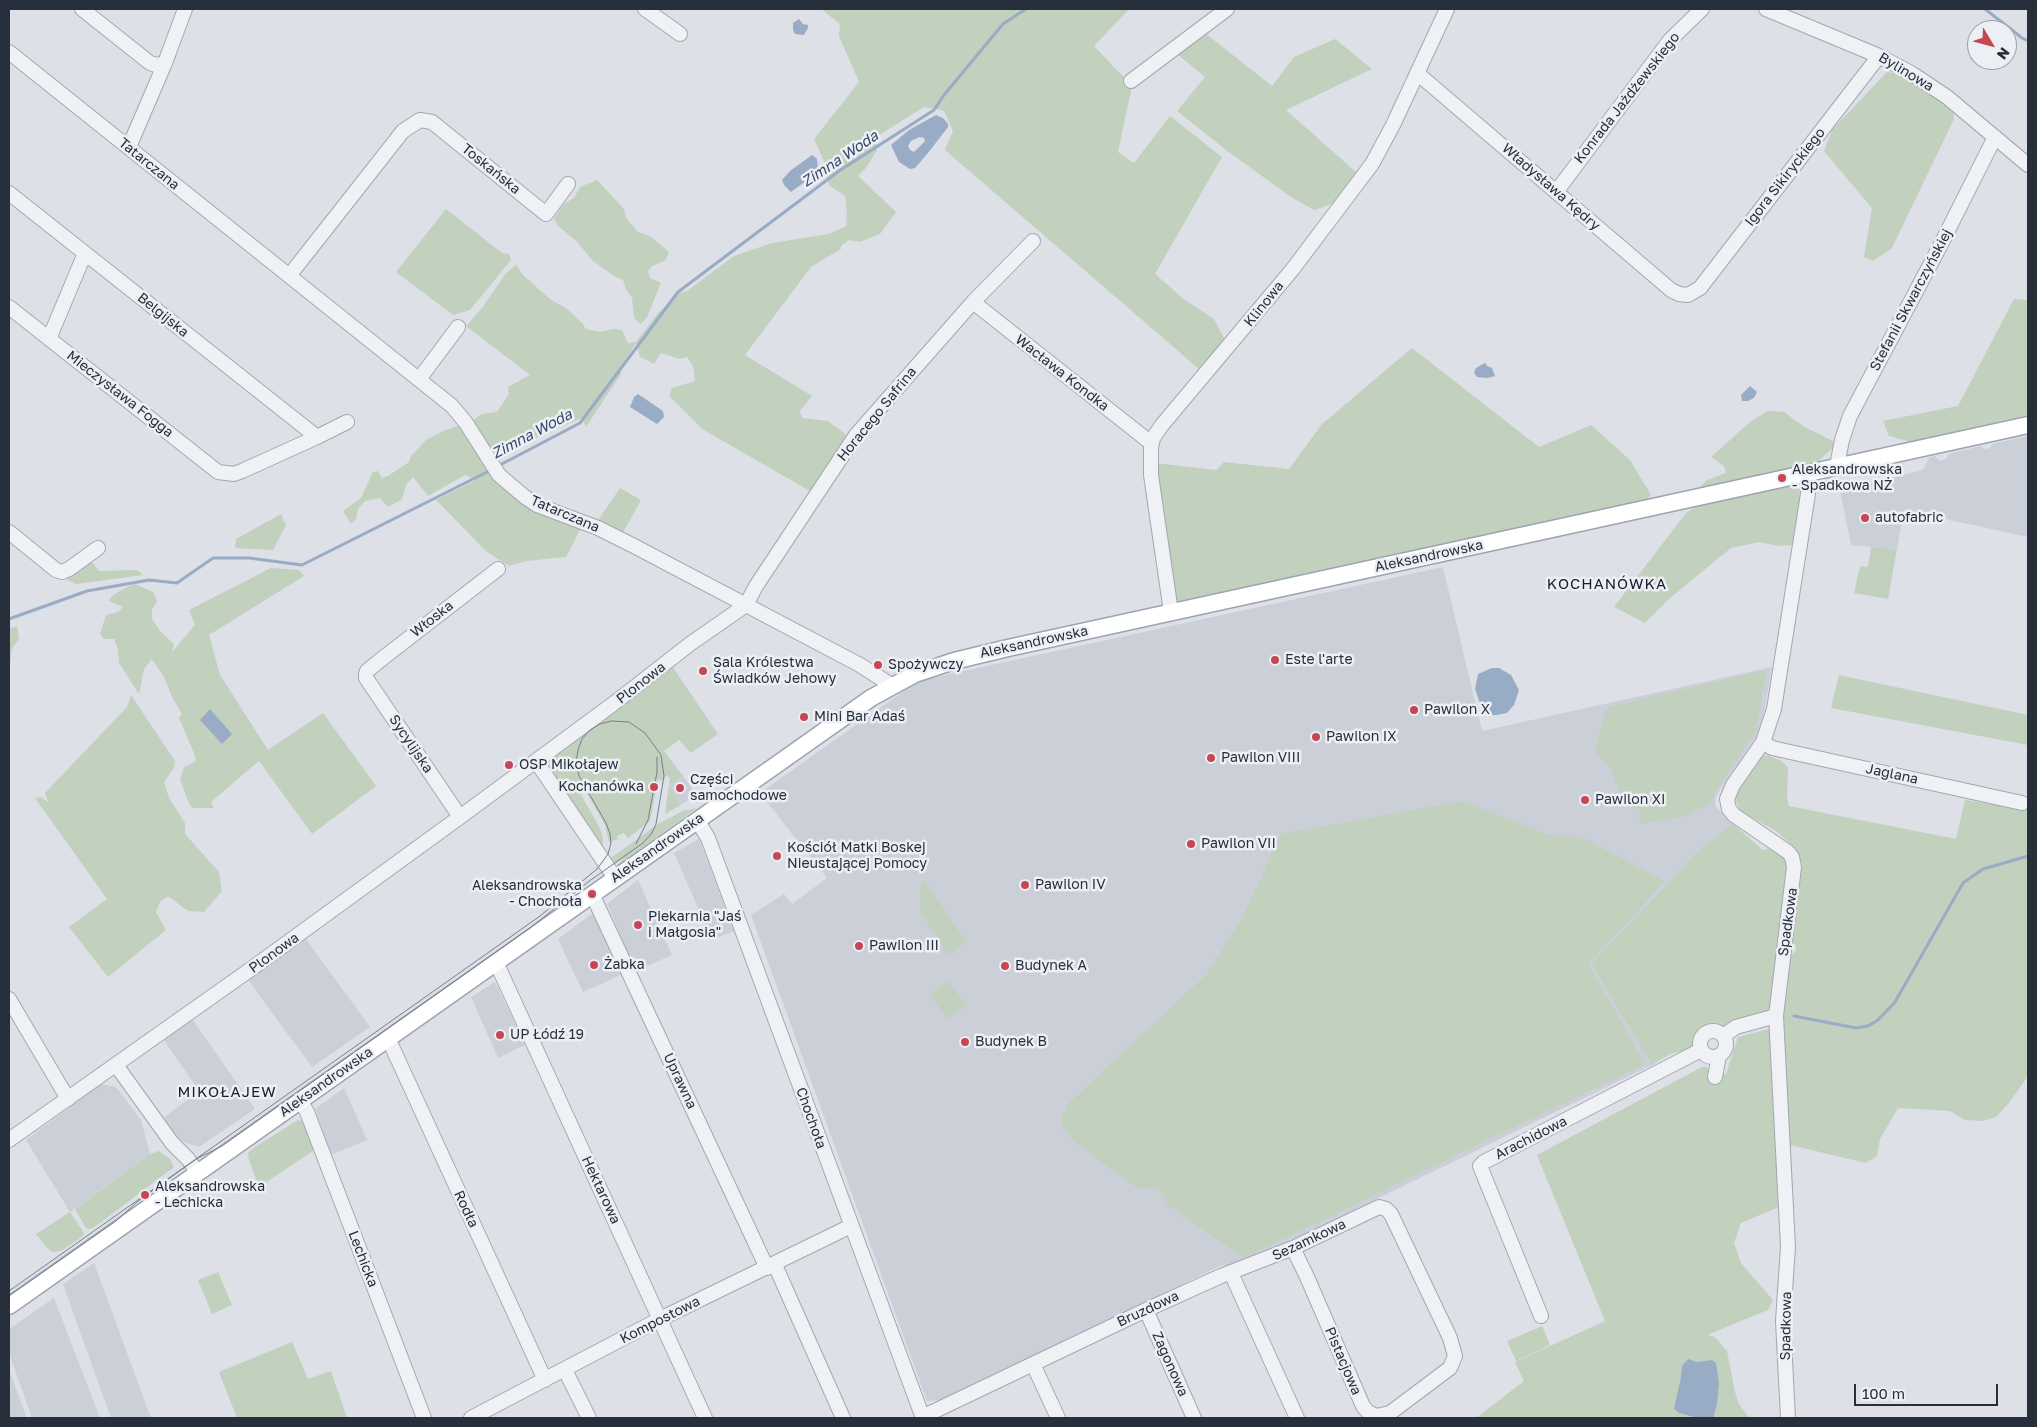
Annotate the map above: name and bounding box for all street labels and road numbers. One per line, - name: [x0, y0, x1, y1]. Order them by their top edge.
- street label: Konrada Jażdżewskiego: [1571, 29, 1683, 167]
- street label: Bylinowa: [1875, 49, 1937, 95]
- street label: Igora Sikiryckiego: [1741, 124, 1829, 230]
- street label: Tatarczana: [115, 134, 183, 194]
- street label: Toskańska: [458, 140, 524, 198]
- street label: Władysława Kędry: [1498, 140, 1604, 234]
- street label: Stefanii Skwarczyńskiej: [1866, 226, 1956, 374]
- street label: Klinowa: [1241, 278, 1287, 330]
- street label: Belgijska: [134, 289, 192, 341]
- street label: Wacława Kondka: [1012, 331, 1112, 415]
- street label: Mieczysława Fogga: [63, 347, 177, 441]
- street label: Horacego Safrina: [834, 364, 920, 464]
- street label: Tatarczana: [528, 492, 602, 536]
- street label: Aleksandrowska: [1373, 536, 1485, 576]
- street label: Włoska: [407, 597, 457, 641]
- street label: Aleksandrowska: [978, 622, 1090, 662]
- street label: Plonowa: [613, 659, 669, 707]
- street label: Sycylijska: [385, 712, 437, 776]
- street label: Jaglana: [1864, 760, 1920, 788]
- street label: Aleksandrowska: [607, 810, 707, 886]
- street label: Spadkowa: [1775, 887, 1801, 957]
- street label: Plonowa: [246, 929, 302, 977]
- street label: Aleksandrowska: [276, 1044, 376, 1120]
- street label: Uprawna: [660, 1050, 700, 1112]
- street label: Chochoła: [792, 1085, 830, 1151]
- street label: Arachidowa: [1492, 1113, 1570, 1163]
- street label: Hektarowa: [578, 1153, 624, 1227]
- street label: Rodła: [450, 1188, 482, 1230]
- street label: Sezamkowa: [1269, 1216, 1349, 1264]
- street label: Lechicka: [345, 1228, 381, 1290]
- street label: Bruzdowa: [1114, 1287, 1182, 1331]
- street label: Spadkowa: [1777, 1291, 1795, 1361]
- street label: Kompostowa: [617, 1293, 703, 1347]
- street label: Pistacjowa: [1321, 1324, 1365, 1398]
- street label: Zagonowa: [1148, 1329, 1192, 1399]

